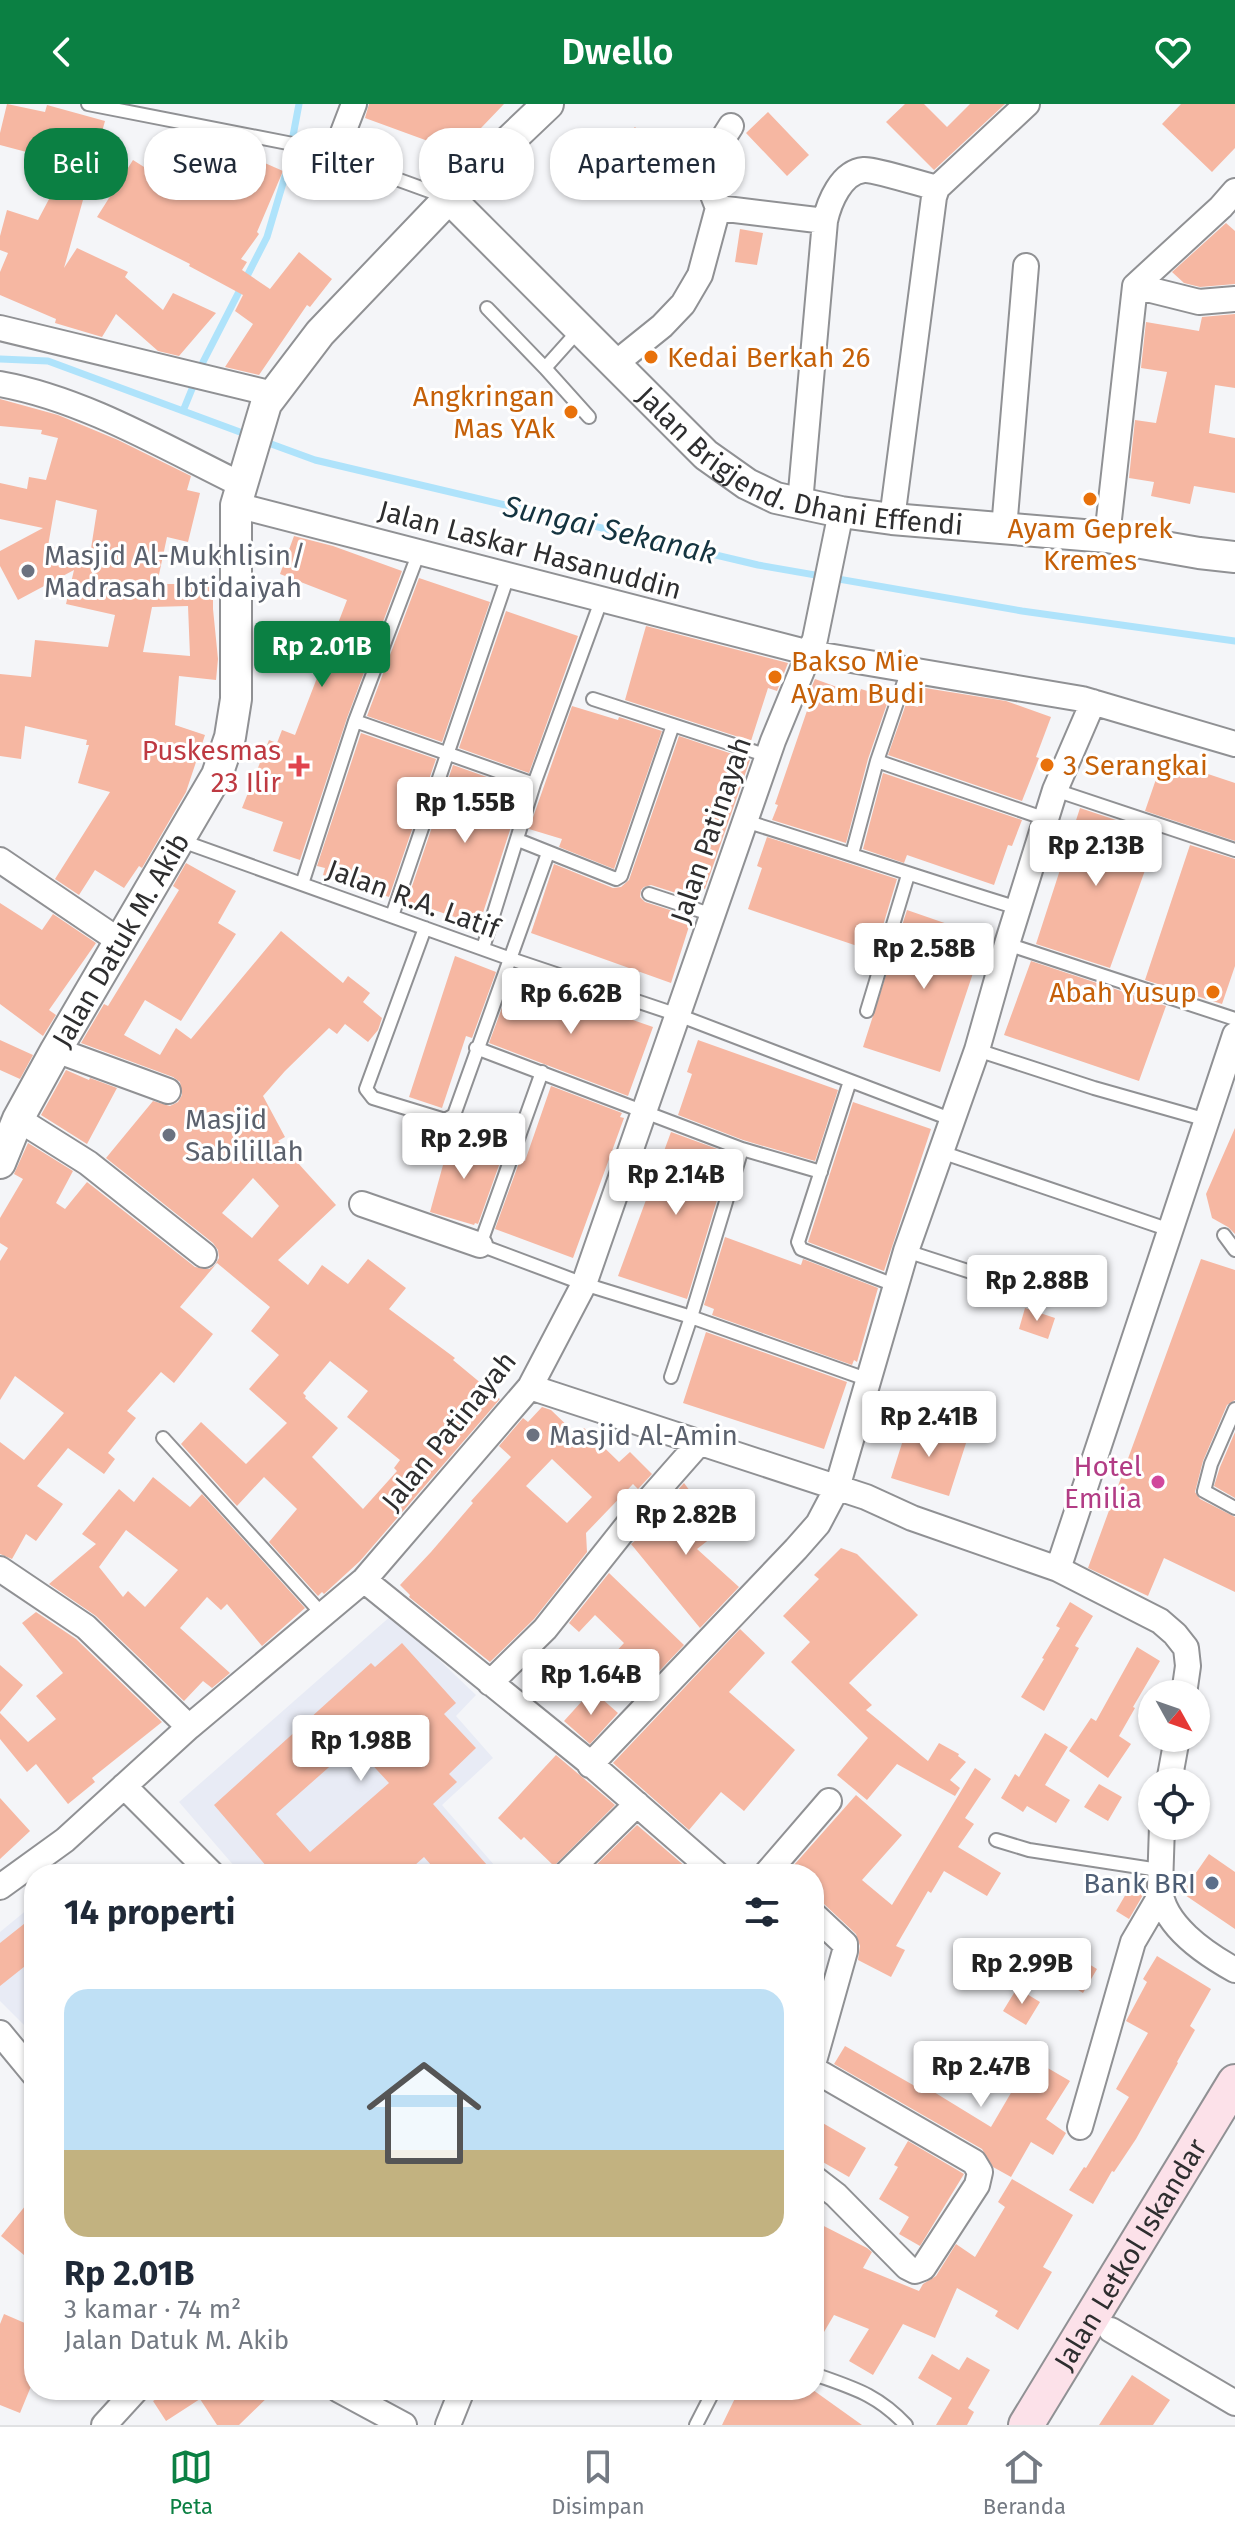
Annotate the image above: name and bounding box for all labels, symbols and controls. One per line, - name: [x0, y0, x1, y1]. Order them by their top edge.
- icon: back: [40, 30, 84, 74]
- text: Dwello: [561, 30, 674, 74]
- icon: heart: [1151, 30, 1195, 74]
- chip: Beli: [24, 128, 128, 200]
- chip: Sewa: [144, 128, 266, 200]
- chip: Filter: [282, 128, 403, 200]
- chip: Baru: [419, 128, 534, 200]
- chip: Apartemen: [550, 128, 745, 200]
- place label: Kedai Berkah 26: [667, 341, 871, 374]
- marker: Kedai Berkah 26: [642, 348, 660, 366]
- street label: Jalan Brigjend. Dhani Effendi: [630, 379, 964, 541]
- place label: Angkringan Mas YAk: [413, 380, 556, 445]
- marker: Angkringan Mas YAk: [562, 403, 580, 421]
- water label: Sungai Sekanak: [499, 488, 720, 572]
- marker: Ayam Geprek Kremes: [1081, 490, 1099, 508]
- street label: Jalan Laskar Hasanuddin: [375, 494, 685, 606]
- place label: Ayam Geprek Kremes: [1007, 512, 1173, 577]
- place label: Masjid Al-Mukhlisin/ Madrasah Ibtidaiyah: [44, 539, 306, 604]
- marker: Masjid Al-Mukhlisin/ Madrasah Ibtidaiyah: [19, 562, 37, 580]
- pin: Rp 2.01B: [239, 621, 405, 689]
- text: Rp 2.01B: [272, 631, 372, 662]
- place label: Bakso Mie Ayam Budi: [791, 645, 925, 710]
- marker: Bakso Mie Ayam Budi: [766, 668, 784, 686]
- street label: Jalan Patinayah: [664, 733, 758, 927]
- place label: Puskesmas 23 Ilir: [142, 734, 281, 799]
- place label: 3 Serangkai: [1063, 749, 1208, 782]
- marker: Puskesmas 23 Ilir: [288, 755, 310, 777]
- marker: 3 Serangkai: [1038, 756, 1056, 774]
- pin: Rp 1.55B: [382, 777, 548, 845]
- text: Rp 1.55B: [415, 787, 515, 818]
- pin: Rp 2.13B: [1013, 820, 1179, 888]
- street label: Jalan Datuk M. Akib: [45, 827, 196, 1053]
- text: Rp 2.13B: [1048, 830, 1144, 861]
- street label: Jalan R.A. Latif: [322, 853, 506, 946]
- pin: Rp 2.58B: [841, 923, 1007, 991]
- text: Rp 2.58B: [873, 933, 975, 964]
- pin: Rp 6.62B: [488, 968, 654, 1036]
- place label: Abah Yusup: [1049, 976, 1197, 1009]
- text: Rp 6.62B: [520, 978, 622, 1009]
- marker: Abah Yusup: [1204, 983, 1222, 1001]
- place label: Masjid Sabilillah: [185, 1103, 304, 1168]
- pin: Rp 2.9B: [390, 1113, 538, 1181]
- text: Rp 2.9B: [420, 1123, 508, 1154]
- marker: Masjid Sabilillah: [160, 1126, 178, 1144]
- pin: Rp 2.14B: [593, 1149, 759, 1217]
- text: Rp 2.14B: [627, 1159, 725, 1190]
- pin: Rp 2.88B: [954, 1255, 1120, 1323]
- text: Rp 2.88B: [985, 1265, 1089, 1296]
- street label: Jalan Patinayah: [375, 1345, 523, 1517]
- pin: Rp 2.41B: [846, 1391, 1012, 1459]
- text: Rp 2.41B: [880, 1401, 978, 1432]
- place label: Masjid Al-Amin: [549, 1419, 738, 1452]
- marker: Masjid Al-Amin: [524, 1426, 542, 1444]
- place label: Hotel Emilia: [1064, 1450, 1142, 1515]
- marker: Hotel Emilia: [1149, 1473, 1167, 1491]
- pin: Rp 2.82B: [603, 1489, 769, 1557]
- text: Rp 2.82B: [635, 1499, 737, 1530]
- pin: Rp 1.64B: [508, 1649, 674, 1717]
- text: Rp 1.64B: [540, 1659, 642, 1690]
- north arrow: [1138, 1680, 1210, 1752]
- map controls: [1138, 1680, 1210, 1840]
- pin: Rp 1.98B: [278, 1715, 444, 1783]
- text: Rp 1.98B: [310, 1725, 412, 1756]
- button: locate: [1138, 1768, 1210, 1840]
- place label: Bank BRI: [1083, 1867, 1196, 1900]
- marker: Bank BRI: [1203, 1874, 1221, 1892]
- icon: filters: [740, 1890, 784, 1934]
- text: 14 properti: [64, 1892, 235, 1933]
- pin: Rp 2.99B: [939, 1938, 1105, 2006]
- text: Rp 2.99B: [971, 1948, 1073, 1979]
- icon: home: [352, 2041, 496, 2185]
- pin: Rp 2.47B: [898, 2041, 1064, 2109]
- text: Rp 2.47B: [931, 2051, 1031, 2082]
- street label: Jalan Letkol Iskandar: [1047, 2132, 1213, 2376]
- text: Rp 2.01B: [64, 2253, 195, 2294]
- text: 3 kamar · 74 m²: [64, 2294, 241, 2325]
- text: Jalan Datuk M. Akib: [64, 2325, 289, 2356]
- tab: Peta: [169, 2445, 213, 2520]
- tab: Disimpan: [551, 2445, 645, 2520]
- tab: Beranda: [983, 2445, 1066, 2520]

